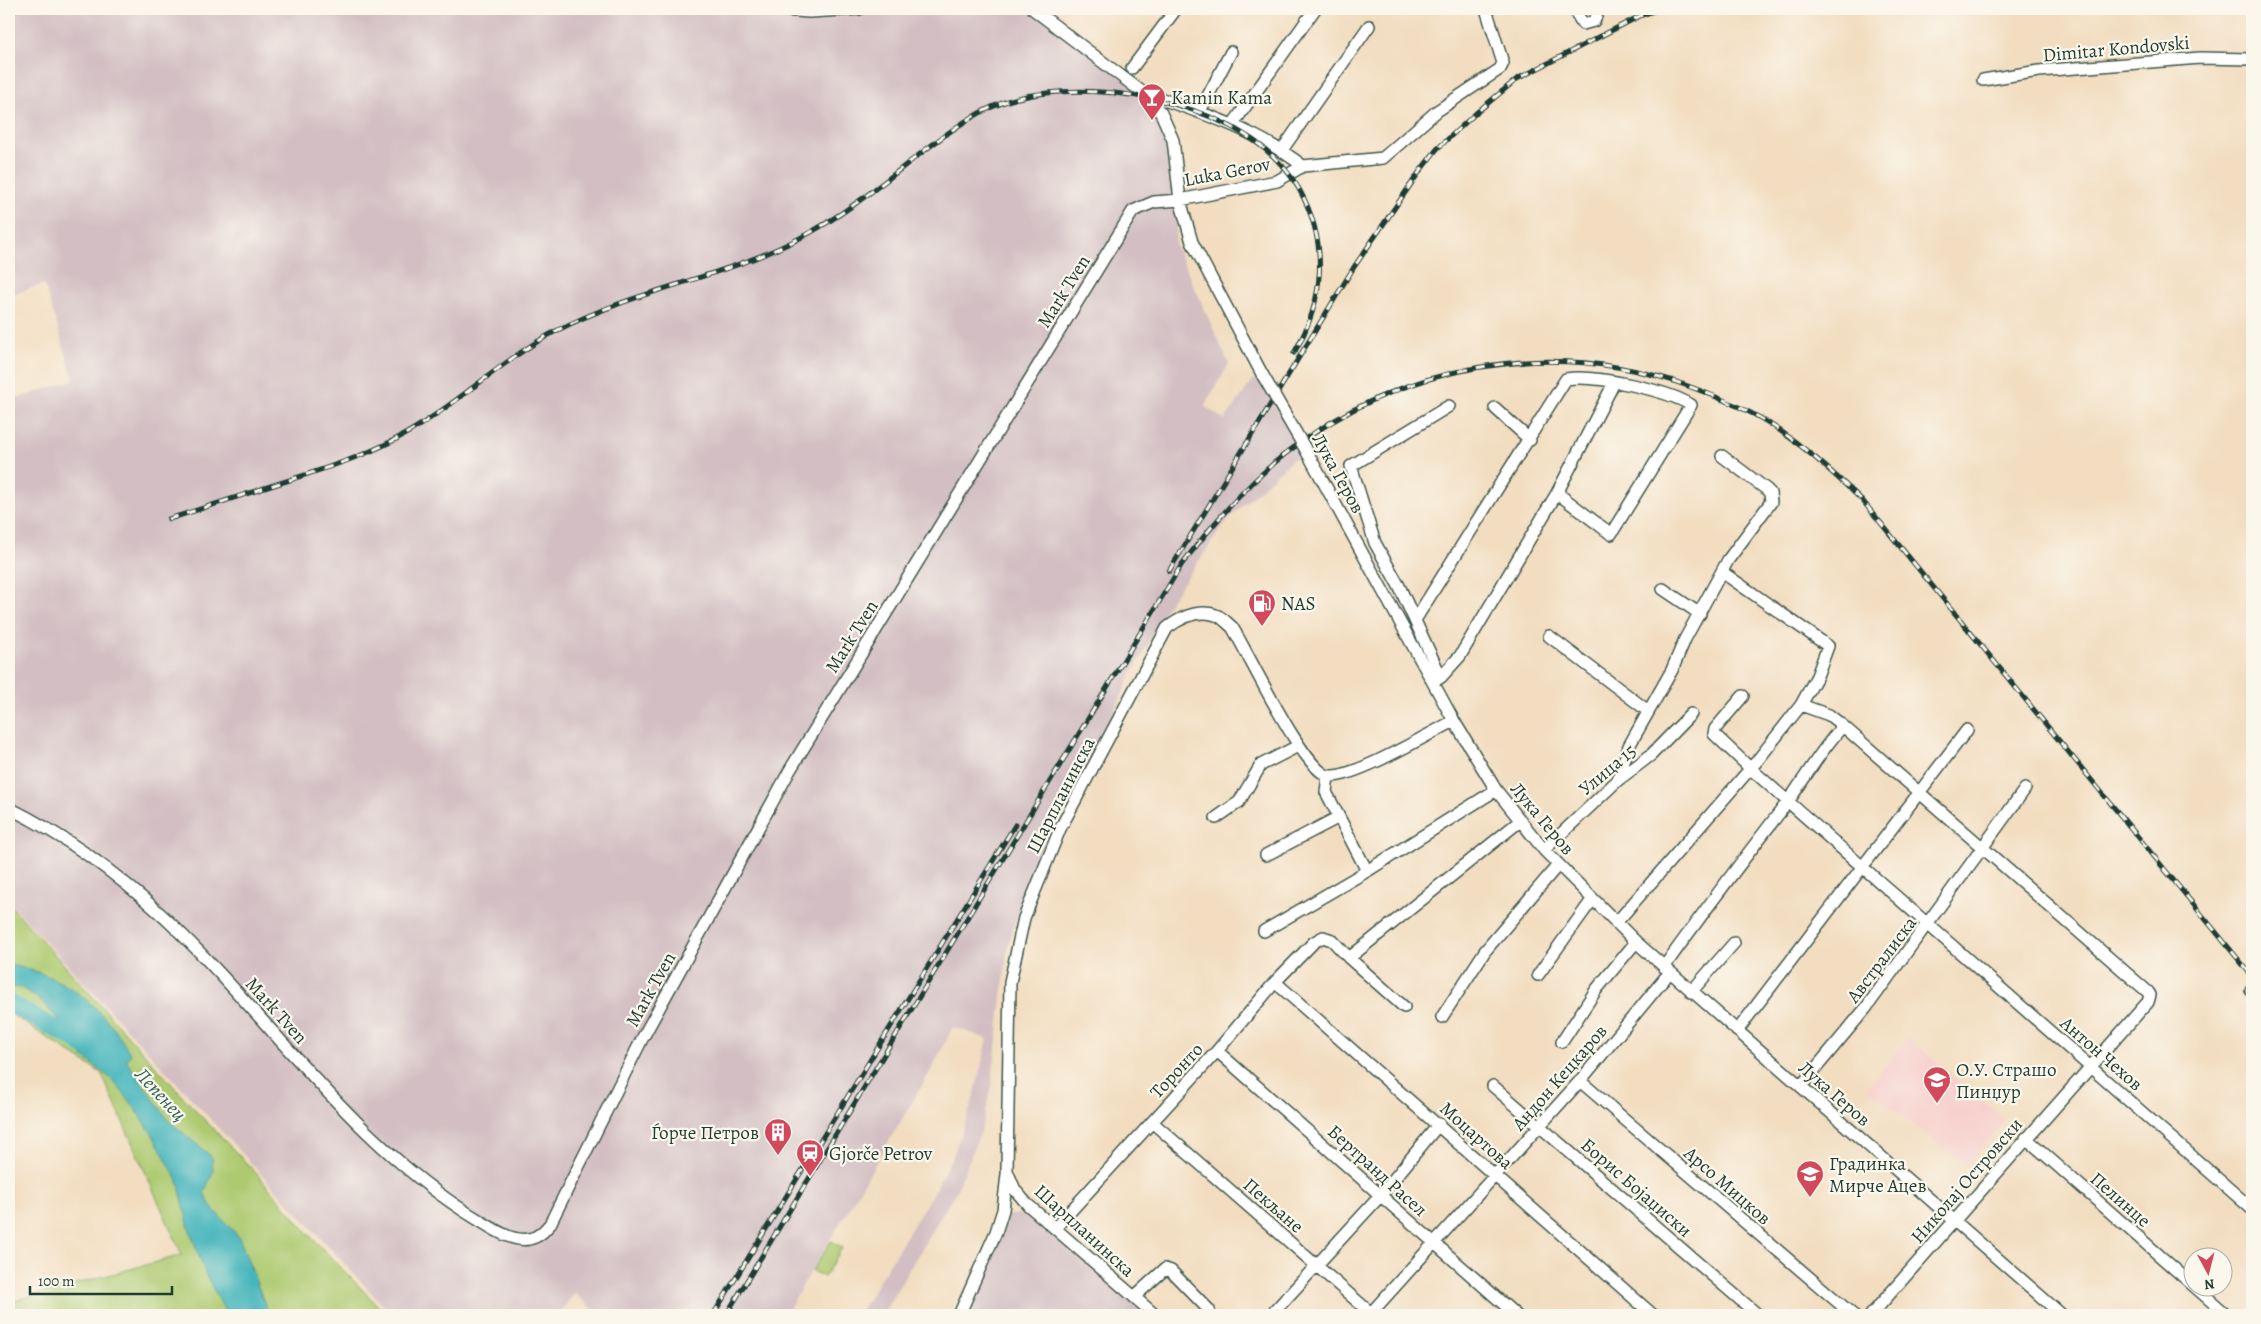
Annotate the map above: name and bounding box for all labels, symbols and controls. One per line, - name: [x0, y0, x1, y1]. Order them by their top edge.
- street label: Dimitar Kondovski: [2041, 30, 2191, 68]
- bar icon: Kamin Kama: [1137, 82, 1167, 121]
- place label: Kamin Kama: [1171, 85, 1272, 111]
- street label: Luka Gerov: [1182, 151, 1273, 193]
- street label: Mark Tven: [1031, 250, 1097, 333]
- street label: Лука Геров: [1305, 429, 1371, 518]
- fuel station icon: NAS: [1247, 588, 1277, 627]
- place label: NAS: [1281, 591, 1316, 617]
- street label: Mark Tven: [819, 595, 885, 678]
- street label: Шарпланинска: [1020, 733, 1101, 858]
- street label: Улица 15: [1573, 738, 1642, 802]
- street label: Лука Геров: [1504, 777, 1580, 861]
- street label: Австралиска: [1840, 911, 1923, 1009]
- street label: Mark Tven: [620, 947, 682, 1032]
- street label: Mark Tven: [239, 972, 313, 1050]
- street label: Антон Чехов: [2054, 1010, 2148, 1097]
- street label: Андон Кецкаров: [1506, 1019, 1613, 1137]
- street label: Торонто: [1144, 1037, 1209, 1104]
- street label: Лука Геров: [1793, 1055, 1876, 1132]
- place label: О.У. Страшо Пинџур: [1956, 1057, 2057, 1105]
- water label: Лепенец: [128, 1061, 193, 1127]
- school or university icon: О.У. Страшо Пинџур: [1922, 1065, 1952, 1104]
- street label: Моцартова: [1434, 1096, 1519, 1176]
- street label: Николај Островски: [1905, 1112, 2029, 1249]
- building icon: Ѓорче Петров: [763, 1117, 793, 1156]
- street label: Бертранд Расел: [1322, 1119, 1433, 1223]
- place label: Ѓорче Петров: [651, 1120, 759, 1146]
- street label: Борис Бојаџиски: [1575, 1132, 1697, 1243]
- station icon: Gjorče Petrov: [795, 1138, 825, 1177]
- street label: Арсо Мицков: [1677, 1140, 1777, 1231]
- place label: Gjorče Petrov: [829, 1141, 933, 1167]
- place label: Градинка Мирче Ацев: [1829, 1151, 1927, 1199]
- school or university icon: Градинка Мирче Ацев: [1795, 1159, 1825, 1198]
- street label: Пелинце: [2084, 1166, 2156, 1233]
- street label: Пекљане: [1238, 1172, 1309, 1239]
- street label: Шарпланинска: [1028, 1178, 1141, 1283]
- north arrow: [2184, 1246, 2234, 1296]
- scale bar: [30, 1264, 172, 1296]
- text: 100 m: [38, 1271, 75, 1291]
- text: N: [2203, 1274, 2216, 1294]

